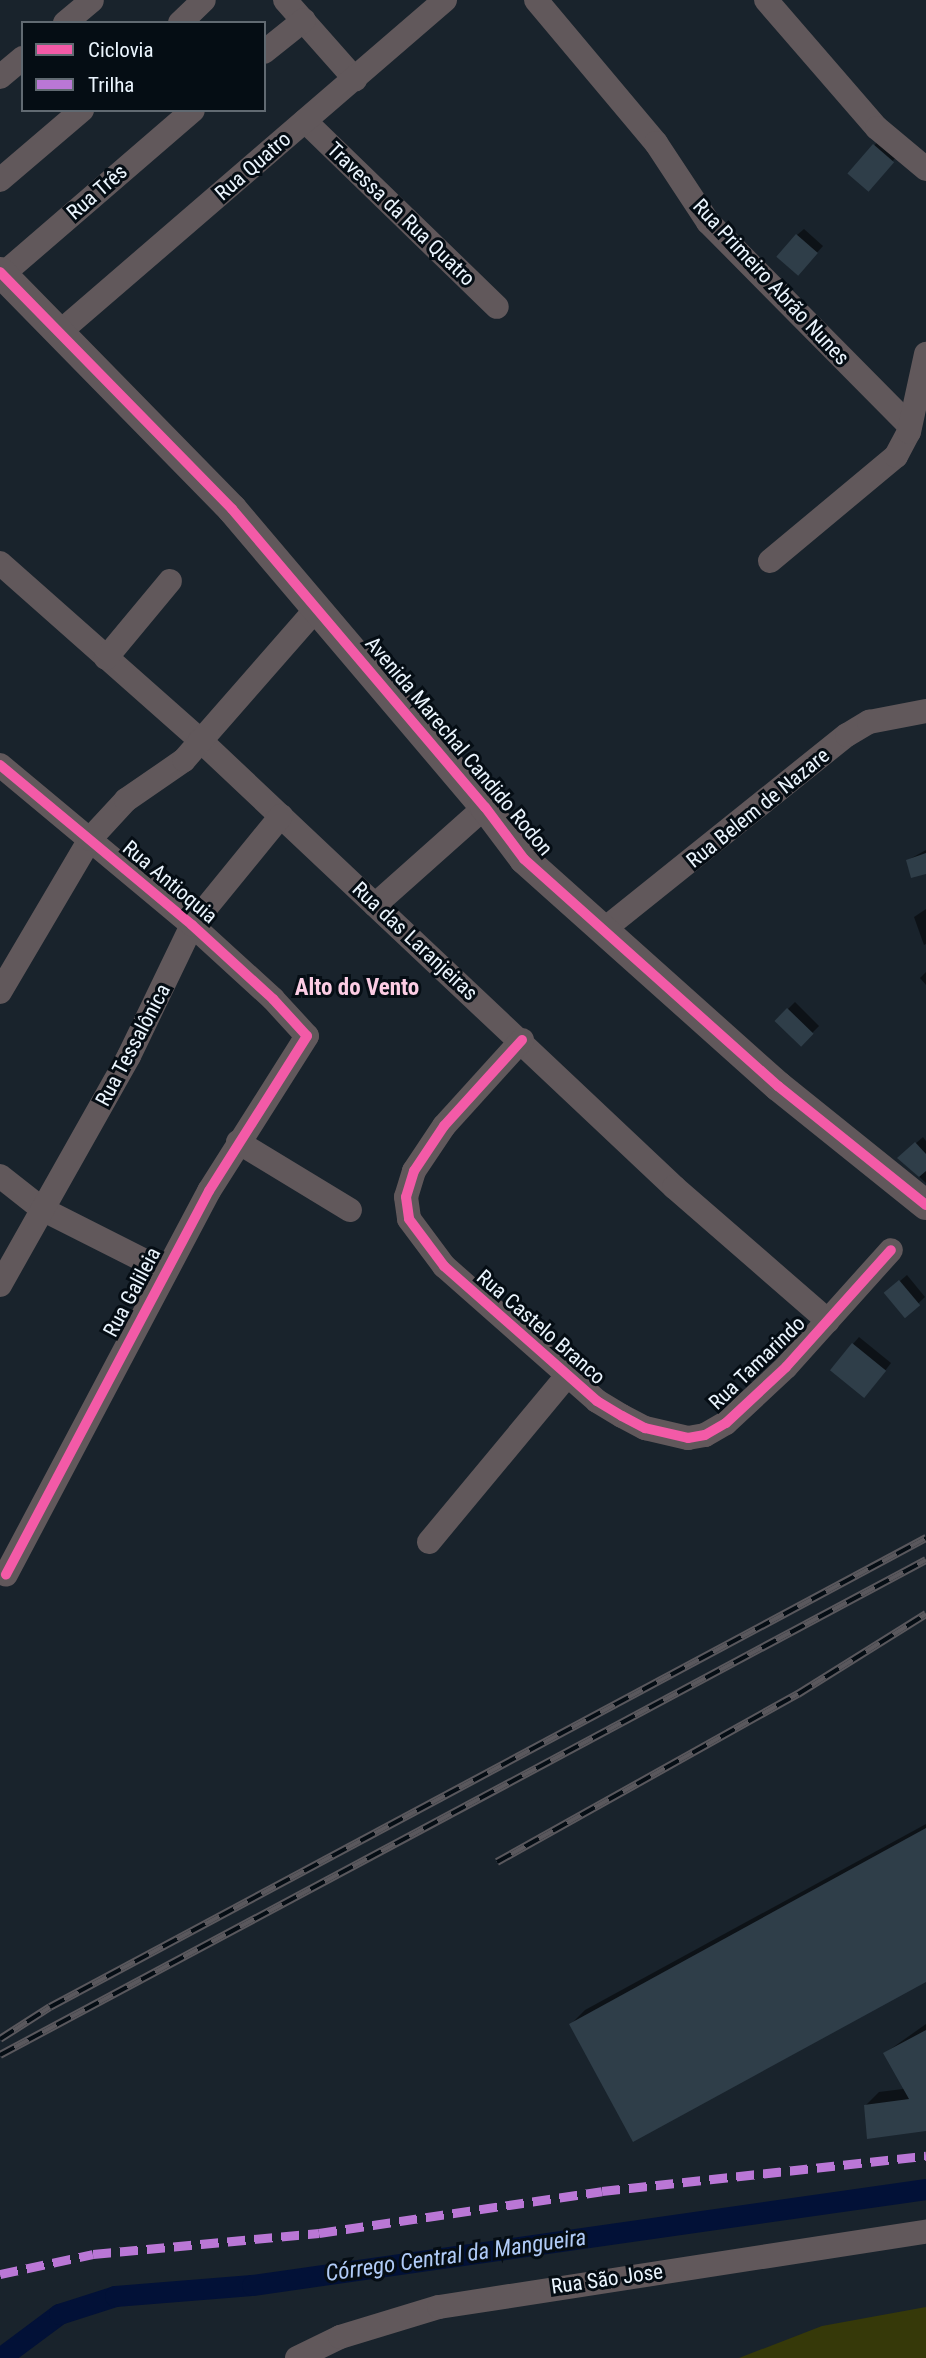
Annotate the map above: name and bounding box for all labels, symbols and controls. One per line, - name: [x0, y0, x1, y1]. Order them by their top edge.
- legend: [21, 21, 266, 112]
- text: Ciclovia: [88, 38, 154, 62]
- text: Trilha: [88, 73, 134, 97]
- street label: Rua Quatro: [210, 126, 296, 206]
- street label: Travessa da Rua Quatro: [322, 137, 480, 291]
- street label: Rua Três: [62, 159, 132, 225]
- street label: Rua Primeiro Abrão Nunes: [688, 194, 854, 370]
- street label: Avenida Marechal Candido Rodon: [360, 631, 558, 861]
- street label: Rua Belem de Nazare: [682, 743, 834, 873]
- street label: Rua Antioquia: [118, 835, 222, 929]
- street label: Rua das Laranjeiras: [347, 876, 483, 1006]
- district label: Alto do Vento: [295, 974, 419, 1002]
- street label: Rua Tessalônica: [90, 979, 176, 1111]
- street label: Rua Galileia: [98, 1243, 166, 1341]
- street label: Rua Castelo Branco: [472, 1264, 610, 1390]
- street label: Rua Tamarindo: [704, 1311, 810, 1415]
- water label: Córrego Central da Mangueira: [324, 2224, 588, 2288]
- street label: Rua São Jose: [549, 2259, 665, 2299]

